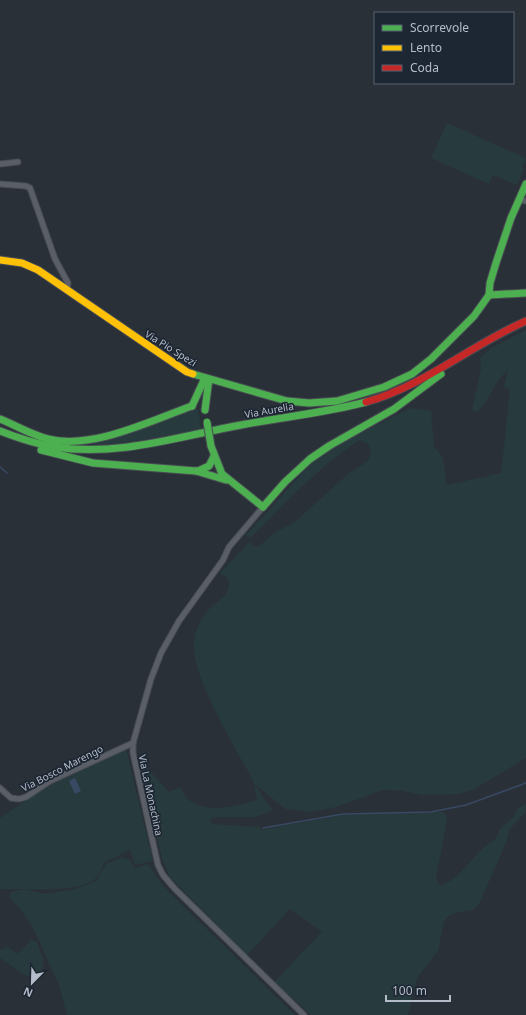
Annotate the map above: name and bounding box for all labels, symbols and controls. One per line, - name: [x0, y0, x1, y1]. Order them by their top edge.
- legend: [374, 12, 514, 84]
- text: Scorrevole: [410, 19, 469, 36]
- text: Lento: [410, 39, 442, 56]
- text: Coda: [410, 59, 439, 76]
- street label: Via Pio Spezi: [142, 327, 200, 369]
- street label: Via Aurelia: [243, 399, 295, 421]
- street label: Via Bosco Marengo: [19, 741, 105, 795]
- street label: Via La Monachina: [136, 753, 166, 837]
- north arrow: [12, 963, 52, 1003]
- scale bar: [386, 977, 450, 1003]
- text: 100 m: [392, 982, 427, 999]
- text: N: [21, 984, 35, 1001]

